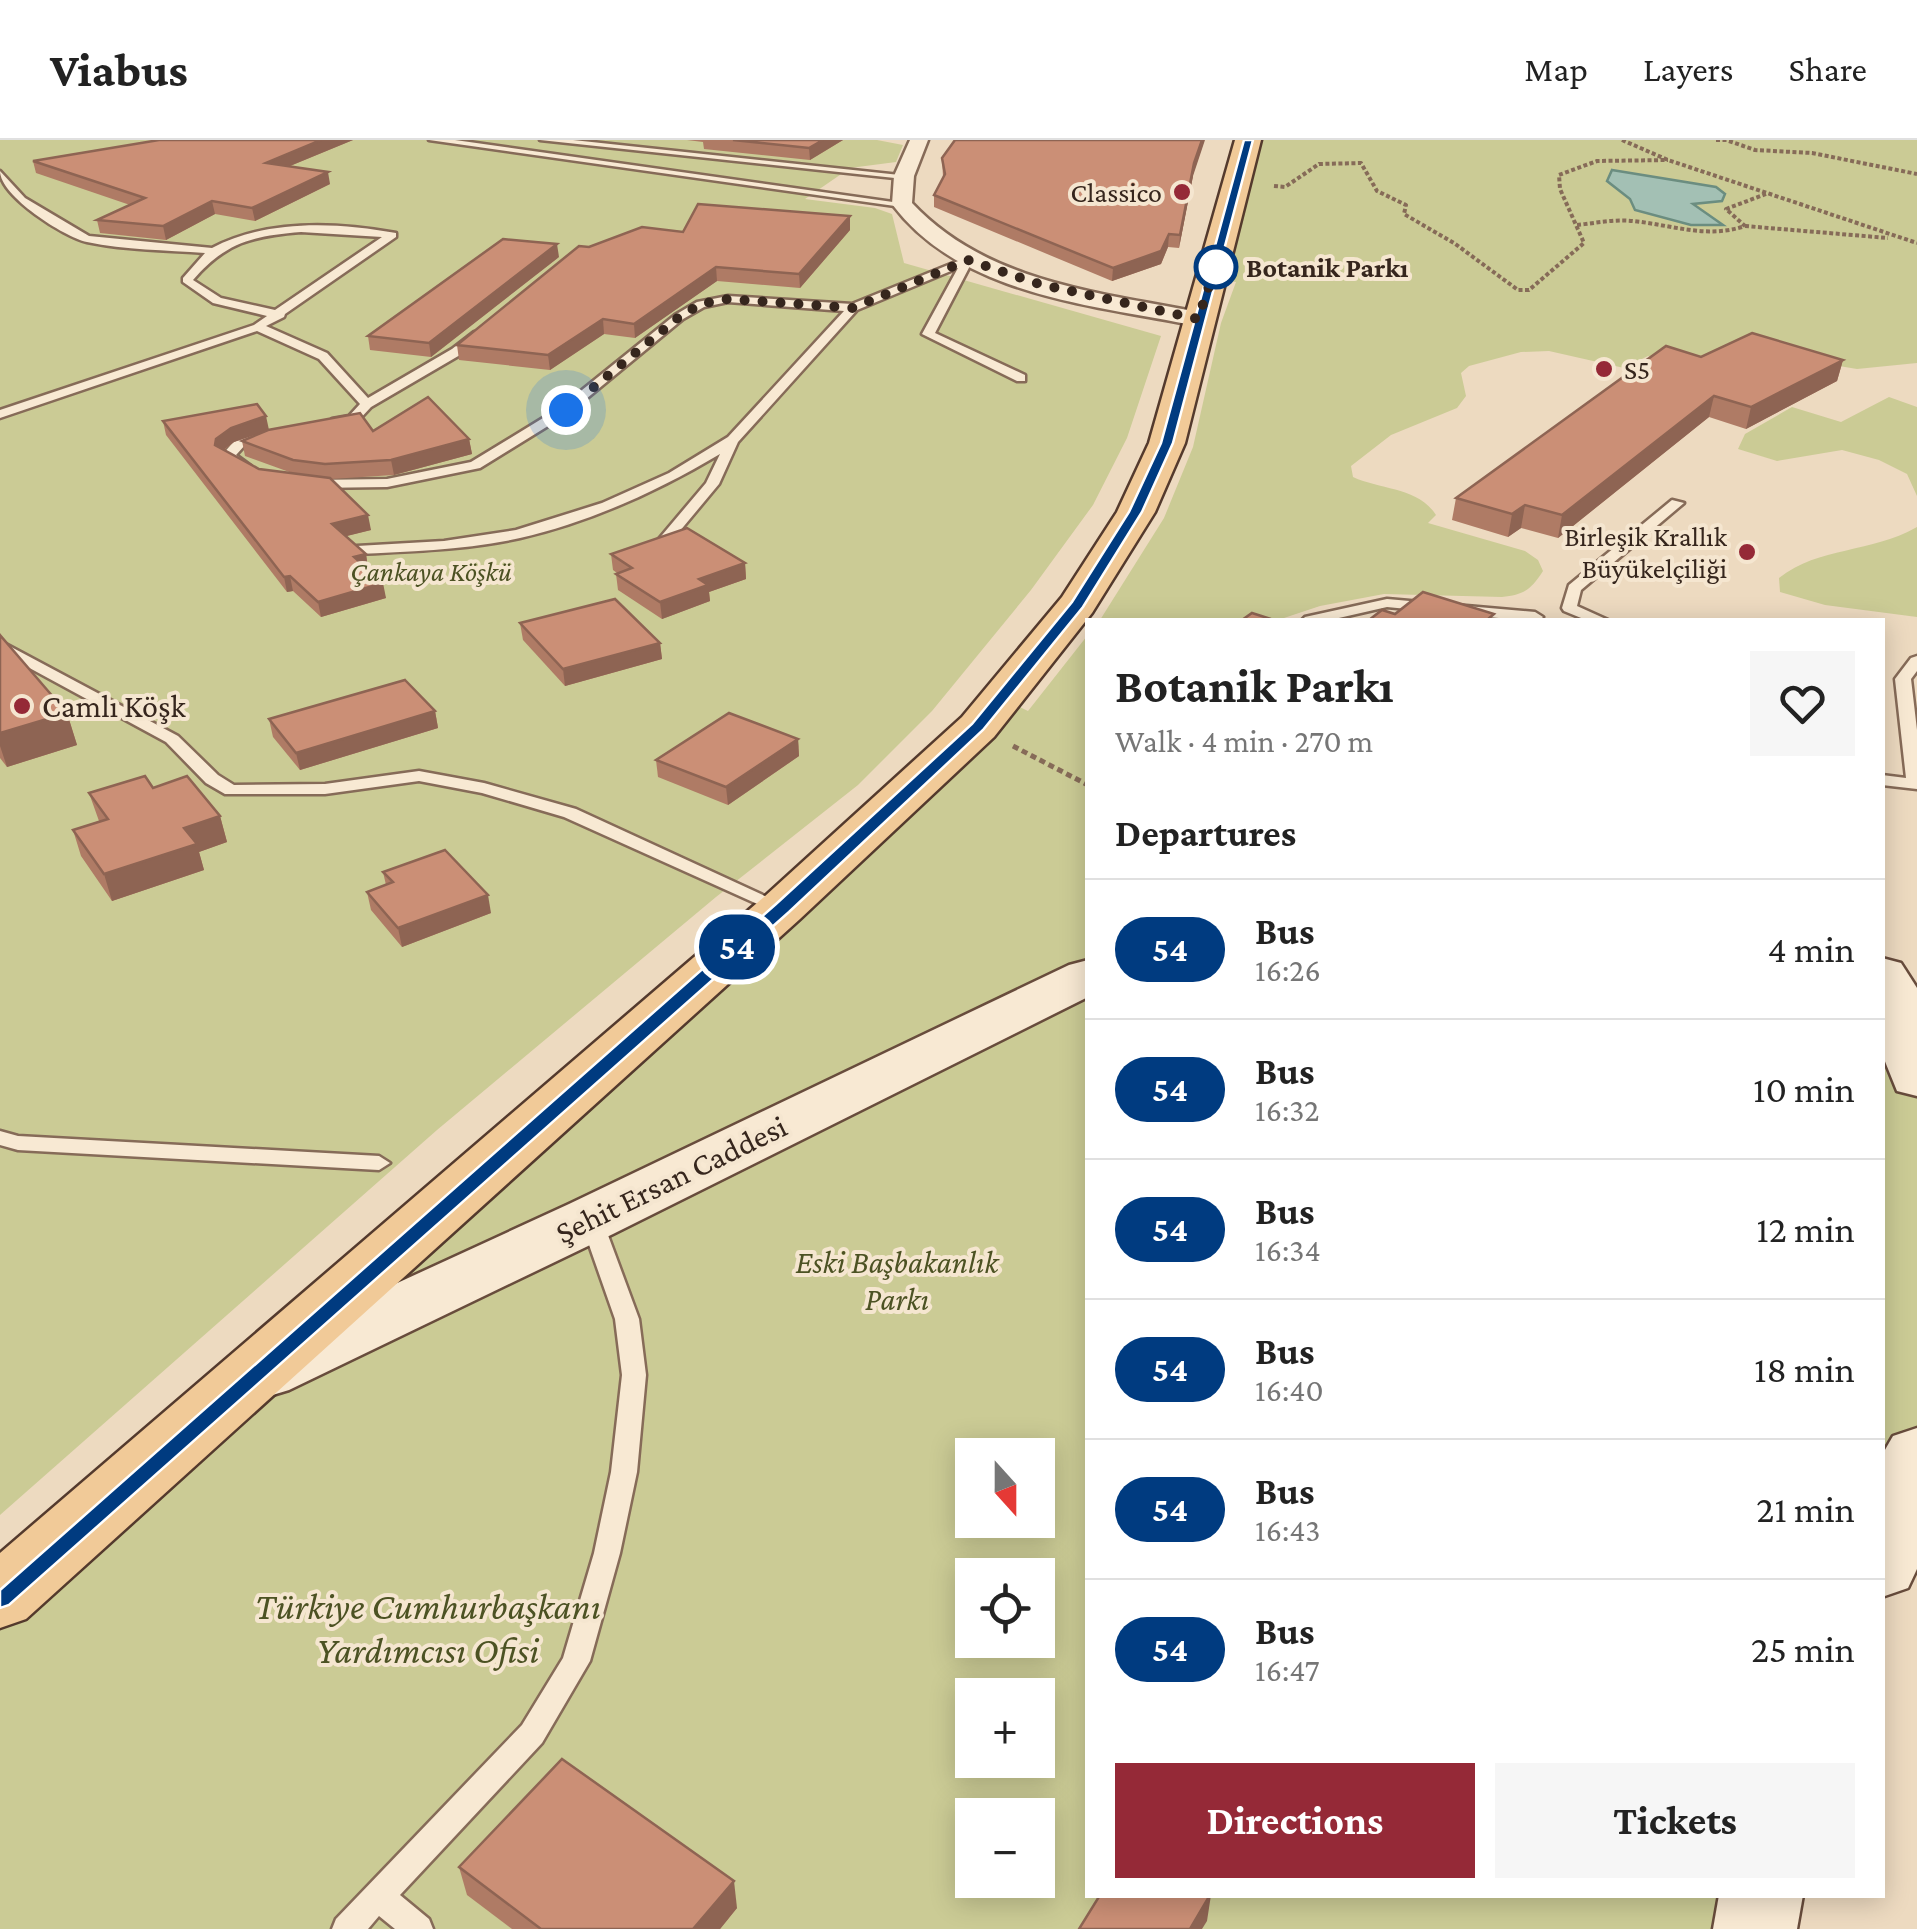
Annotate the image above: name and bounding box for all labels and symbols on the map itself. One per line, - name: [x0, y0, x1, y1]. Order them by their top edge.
- place label: Classico: [1070, 177, 1162, 208]
- marker: Classico: [1171, 181, 1193, 203]
- marker: Botanik Parkı: [1195, 246, 1237, 288]
- place label: Botanik Parkı: [1246, 252, 1408, 283]
- place label: S5: [1624, 354, 1650, 385]
- marker: S5: [1593, 358, 1615, 380]
- your location: [541, 385, 591, 435]
- place label: Birleşik Krallık Büyükelçiliği: [1564, 521, 1728, 584]
- marker: Birleşik Krallık Büyükelçiliği: [1736, 541, 1758, 563]
- park label: Çankaya Köşkü: [350, 556, 512, 587]
- place label: Camlı Köşk: [42, 688, 186, 724]
- marker: Camlı Köşk: [11, 695, 33, 717]
- line badge: 54: [692, 914, 782, 980]
- street label: Şehit Ersan Caddesi: [550, 1107, 792, 1251]
- park label: Eski Başbakanlık Parkı: [796, 1244, 1000, 1317]
- north arrow: [955, 1438, 1055, 1538]
- park label: Türkiye Cumhurbaşkanı Yardımcısı Ofisi: [255, 1585, 601, 1671]

